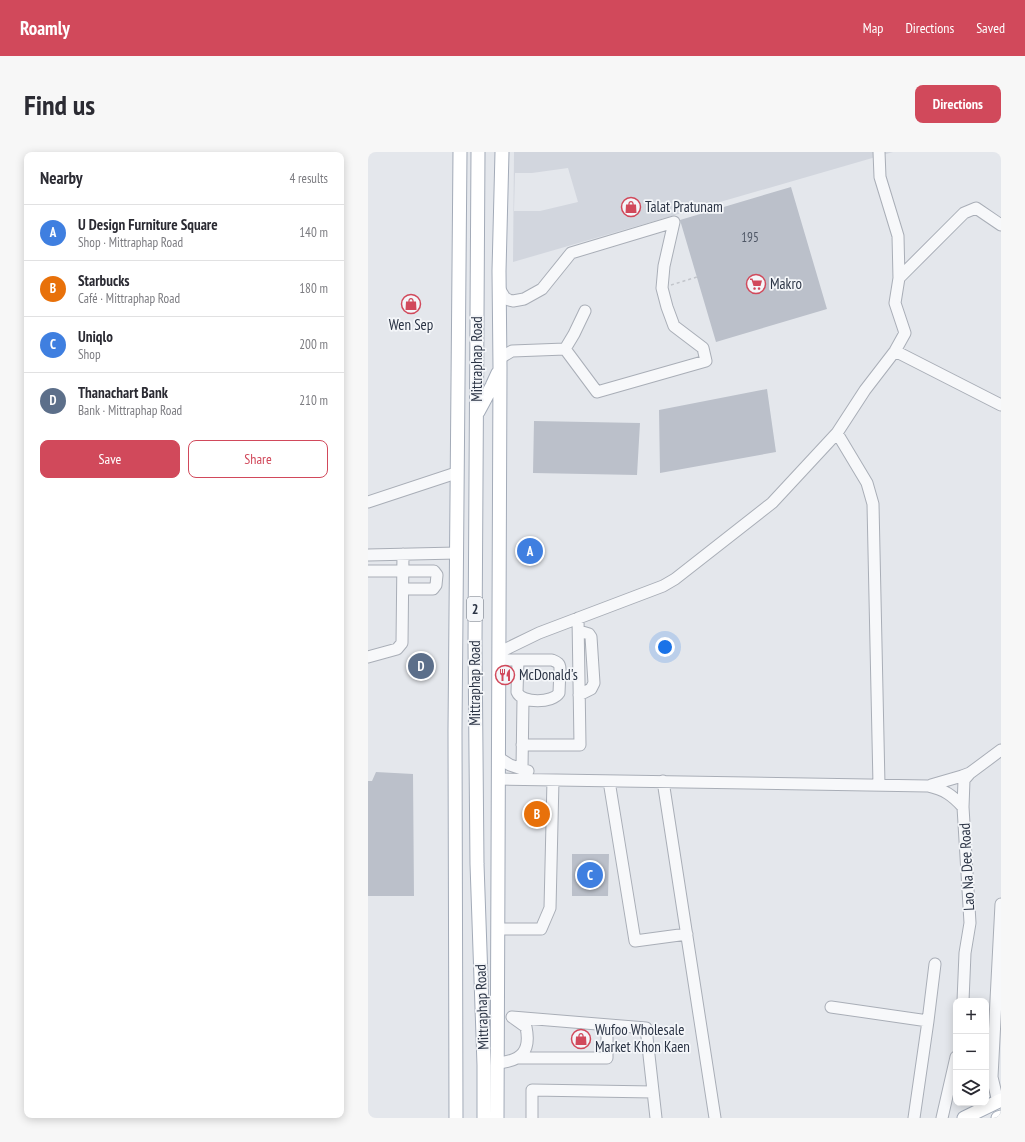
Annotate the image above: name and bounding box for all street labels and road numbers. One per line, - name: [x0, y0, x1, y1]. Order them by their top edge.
- street label: Mittraphap Road: [467, 316, 486, 402]
- road number: 2: [467, 597, 483, 621]
- street label: Mittraphap Road: [465, 640, 484, 726]
- street label: Lao Na Dee Road: [955, 823, 978, 911]
- street label: Mittraphap Road: [471, 964, 492, 1050]

